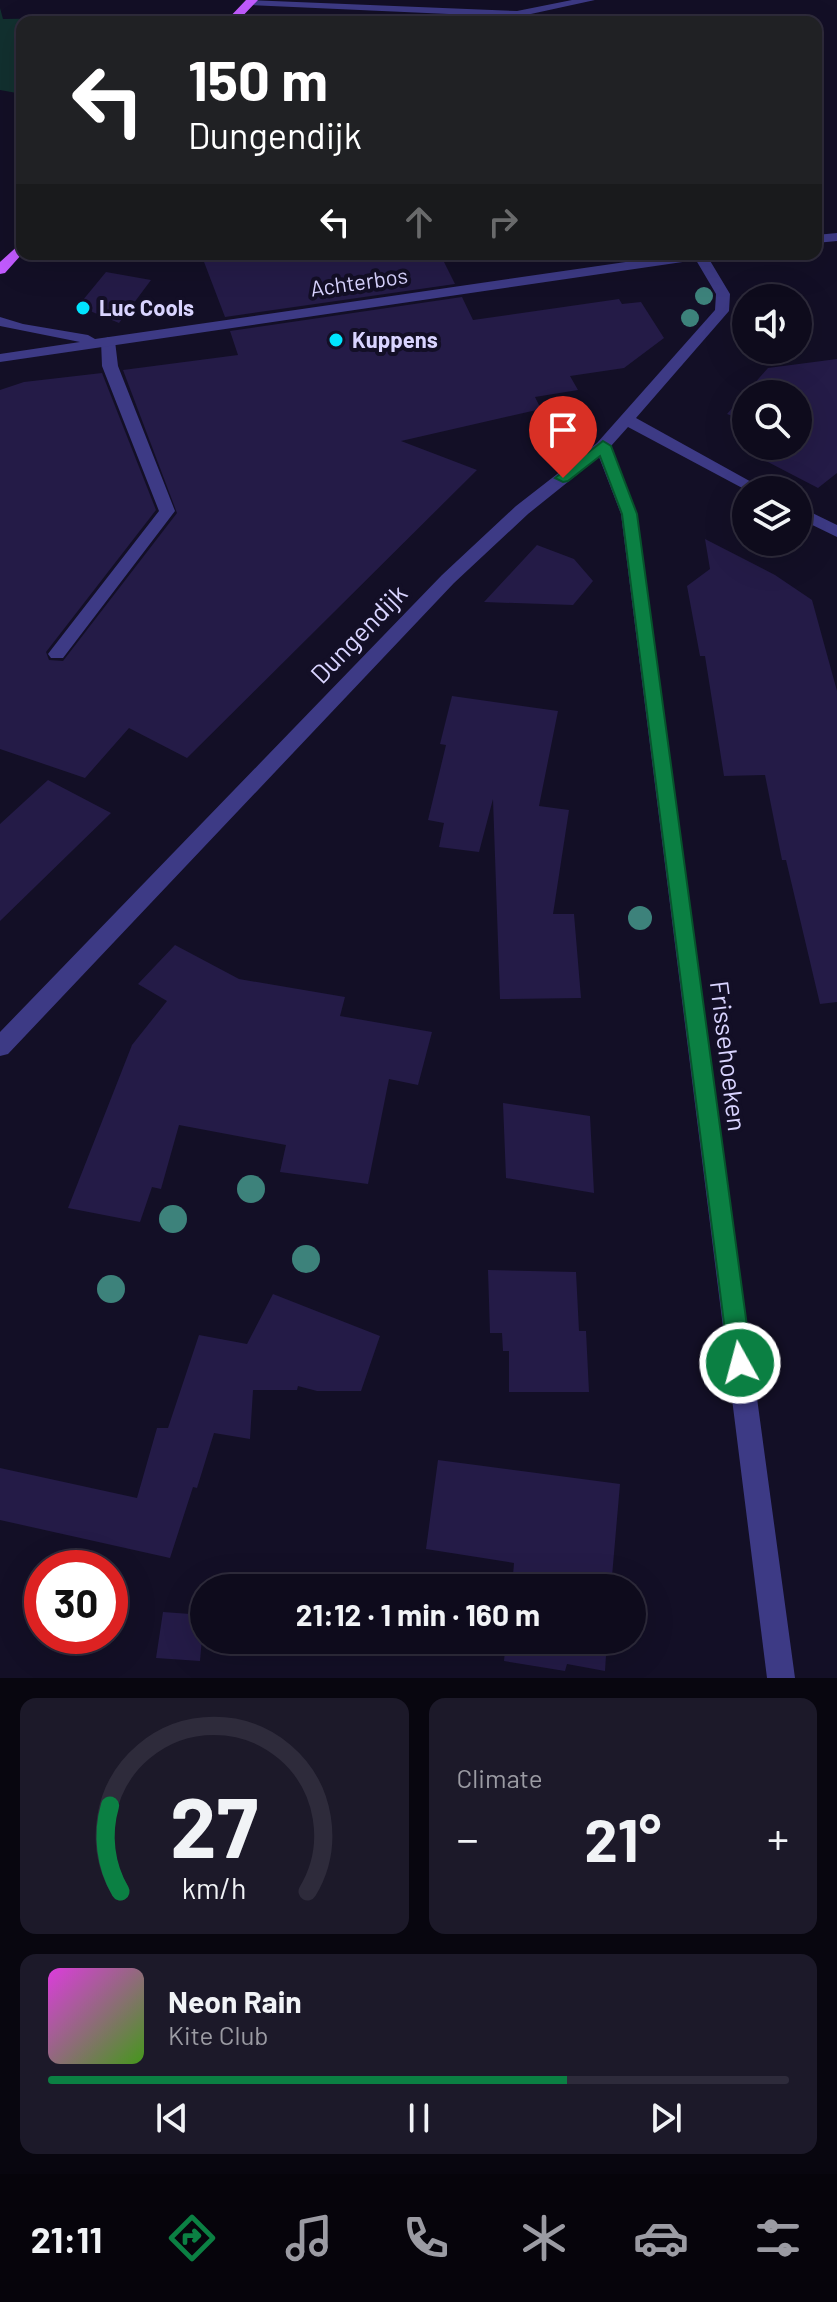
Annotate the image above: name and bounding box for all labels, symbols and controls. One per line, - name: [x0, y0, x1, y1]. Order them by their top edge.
- text: 150 m: [188, 45, 328, 112]
- icon: left: [56, 48, 160, 152]
- text: Dungendijk: [188, 113, 362, 156]
- icon: left: [313, 200, 357, 244]
- icon: ahead: [397, 200, 441, 244]
- icon: right: [481, 200, 525, 244]
- street label: Achterbos: [308, 261, 409, 301]
- map controls: [732, 284, 812, 556]
- button: sound: [732, 284, 812, 364]
- place label: Luc Cools: [99, 294, 194, 320]
- marker: Luc Cools: [74, 299, 92, 317]
- place label: Kuppens: [352, 326, 438, 352]
- marker: Kuppens: [327, 331, 345, 349]
- button: search: [732, 380, 812, 460]
- pin: [529, 396, 597, 478]
- icon: arrive: [541, 408, 585, 452]
- button: layers: [732, 476, 812, 556]
- street label: Dungendijk: [303, 577, 413, 689]
- street label: Frissehoeken: [705, 979, 754, 1133]
- position arrow: [698, 1321, 782, 1405]
- speed limit sign: 30: [24, 1550, 128, 1654]
- text: 21:12 · 1 min · 160 m: [296, 1596, 540, 1632]
- text: Climate: [457, 1762, 543, 1793]
- text: 27: [170, 1775, 258, 1875]
- text: 21°: [584, 1802, 661, 1874]
- text: −: [457, 1811, 479, 1864]
- text: +: [767, 1811, 789, 1864]
- text: km/h: [182, 1870, 247, 1905]
- text: Neon Rain: [168, 1983, 302, 2019]
- text: Kite Club: [168, 2019, 269, 2050]
- icon: previous: [150, 2096, 194, 2140]
- icon: pause: [397, 2096, 441, 2140]
- icon: next: [644, 2096, 688, 2140]
- icon: directions: [164, 2210, 220, 2266]
- icon: music: [281, 2210, 337, 2266]
- icon: phone: [398, 2210, 454, 2266]
- icon: climate: [516, 2210, 572, 2266]
- icon: car: [633, 2210, 689, 2266]
- icon: filters: [750, 2210, 806, 2266]
- text: 21:11: [31, 2217, 102, 2260]

